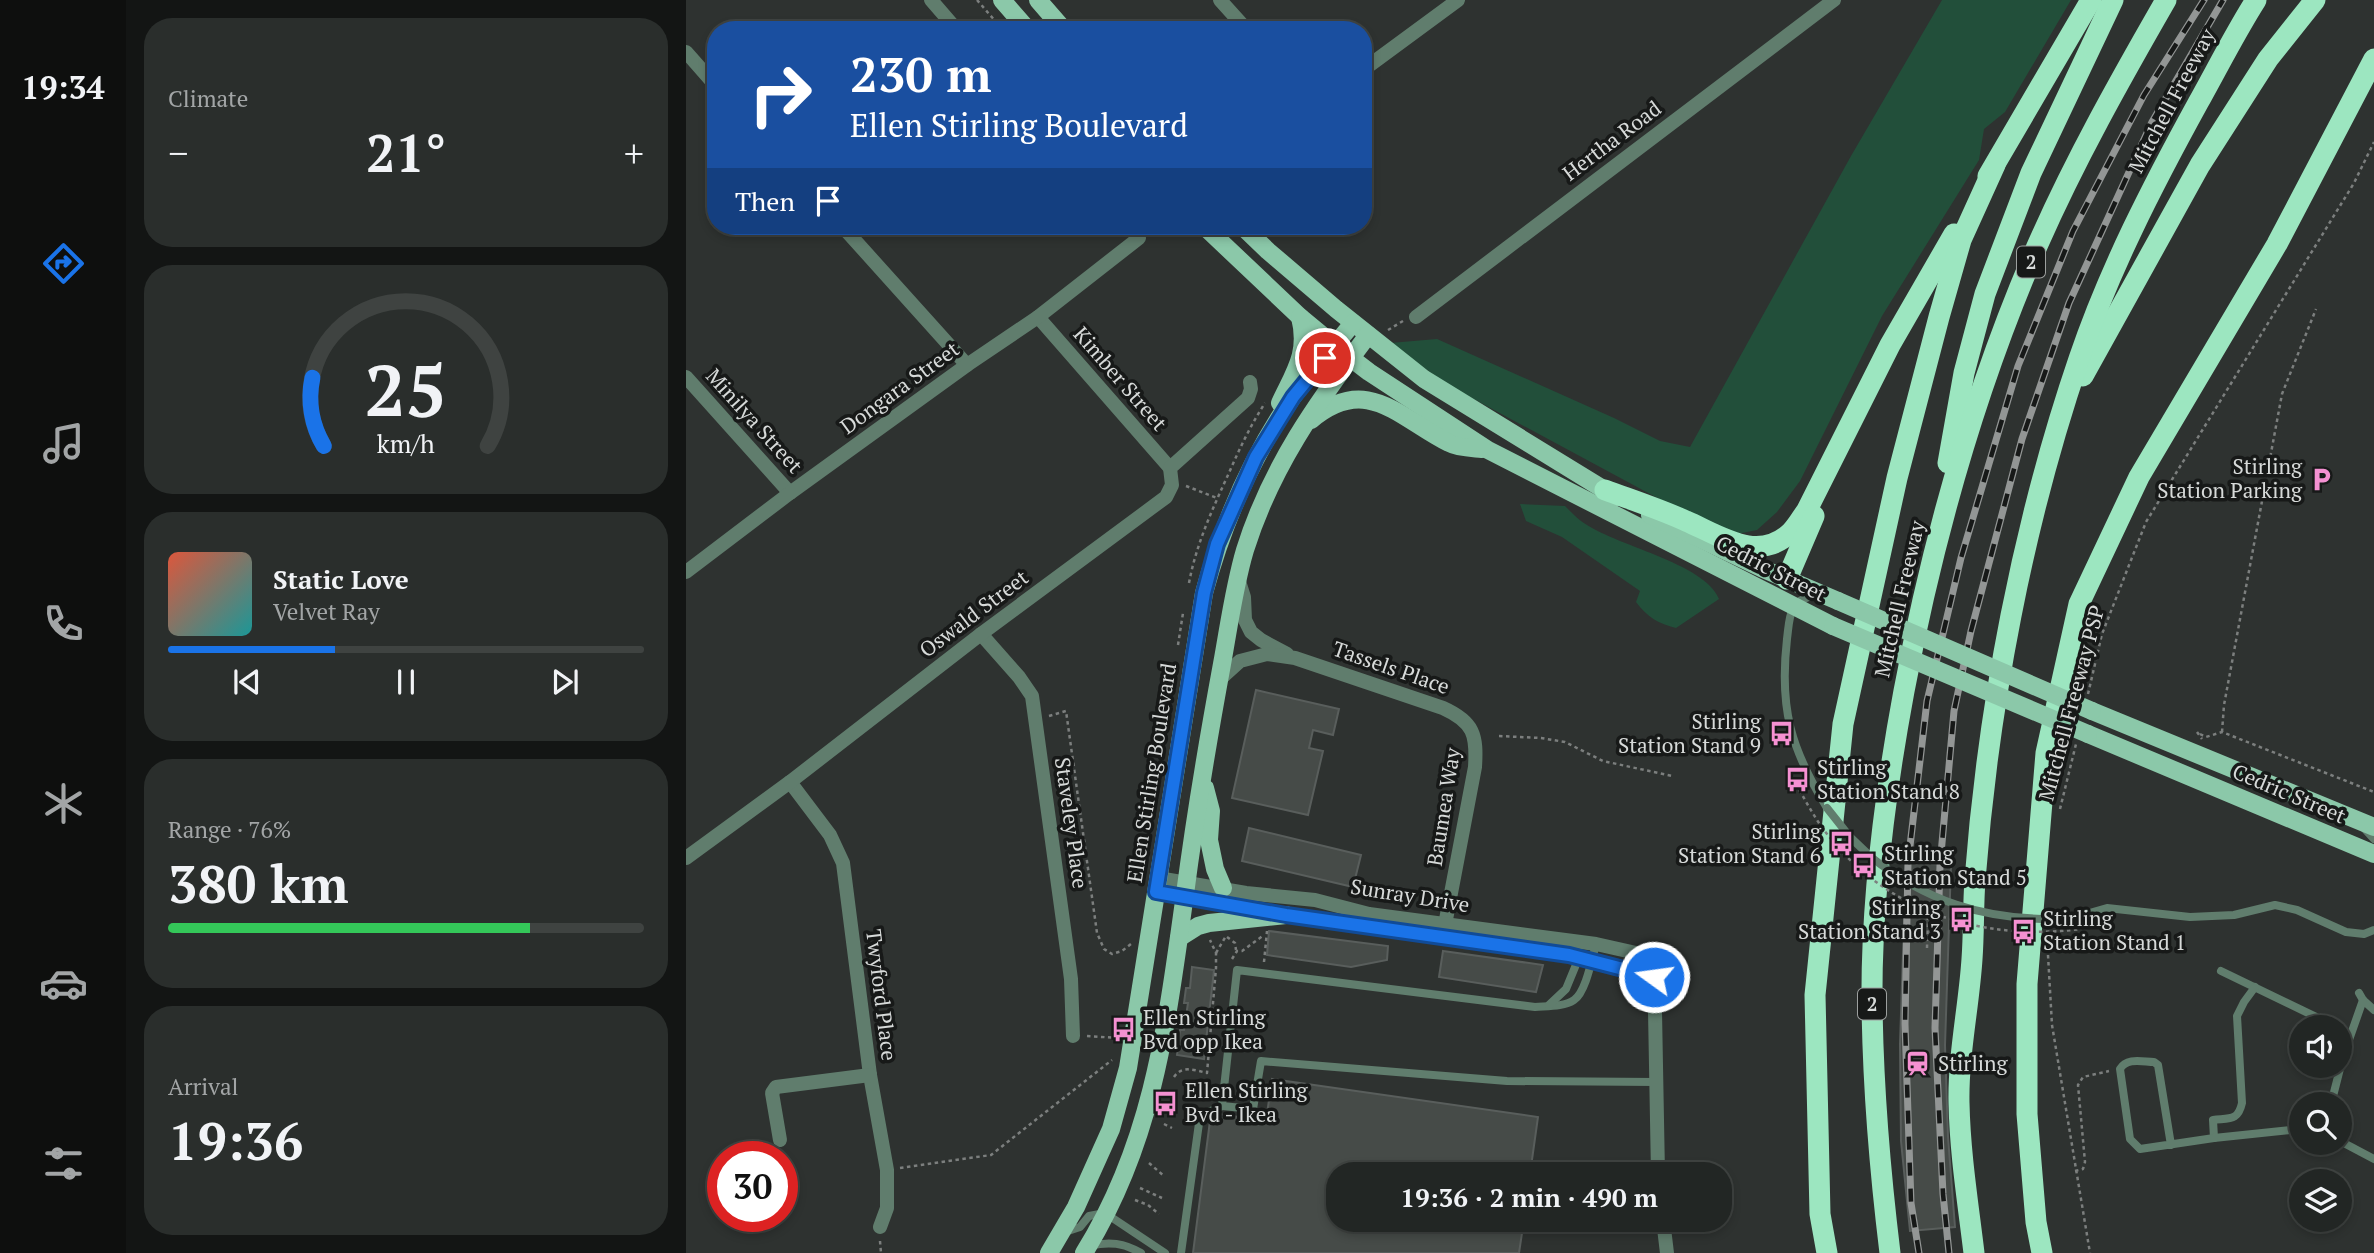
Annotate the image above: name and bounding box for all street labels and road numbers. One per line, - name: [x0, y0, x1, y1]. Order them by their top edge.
- street label: Mitchell Freeway: [2121, 23, 2221, 178]
- street label: Hertha Road: [1556, 94, 1667, 186]
- road number: 2: [2017, 246, 2045, 278]
- street label: Kimber Street: [1068, 320, 1174, 436]
- street label: Dongara Street: [834, 334, 965, 440]
- street label: Minilya Street: [700, 362, 809, 479]
- street label: Mitchell Freeway: [1867, 517, 1931, 680]
- street label: Cedric Street: [1711, 528, 1832, 608]
- street label: Oswald Street: [913, 563, 1034, 663]
- street label: Mitchell Freeway PSP: [2031, 602, 2111, 804]
- street label: Tassels Place: [1329, 634, 1453, 700]
- street label: Ellen Stirling Boulevard: [1120, 661, 1182, 885]
- street label: Baumea Way: [1420, 745, 1466, 868]
- street label: Staveley Place: [1049, 755, 1095, 890]
- street label: Cedric Street: [2228, 757, 2351, 830]
- street label: Sunray Drive: [1349, 872, 1472, 918]
- street label: Twyford Place: [860, 928, 904, 1062]
- road number: 2: [1858, 988, 1886, 1020]

